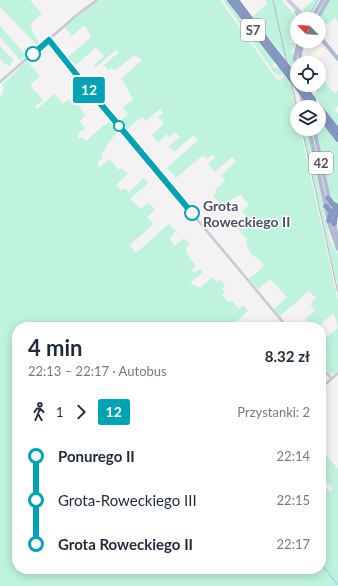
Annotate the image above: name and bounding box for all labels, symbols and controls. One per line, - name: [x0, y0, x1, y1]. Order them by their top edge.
- north arrow: [290, 12, 326, 48]
- map controls: [290, 12, 326, 136]
- road number: S7: [241, 19, 265, 41]
- unlabelled marker: [25, 46, 41, 62]
- button: locate: [290, 56, 326, 92]
- line badge: 12: [71, 77, 107, 103]
- text: 12: [81, 81, 97, 98]
- button: layers: [290, 100, 326, 136]
- unlabelled marker: [113, 120, 125, 132]
- road number: 42: [309, 152, 333, 174]
- place label: Grota Roweckiego II: [203, 197, 290, 230]
- marker: Grota Roweckiego II: [184, 205, 200, 221]
- text: 4 min: [28, 334, 83, 361]
- text: 8.32 zł: [265, 347, 310, 365]
- text: 22:13 – 22:17 · Autobus: [28, 363, 167, 379]
- icon: walk: [28, 401, 50, 423]
- icon: forward: [70, 401, 92, 423]
- text: 12: [106, 403, 122, 420]
- text: 1: [56, 404, 64, 420]
- text: Przystanki: 2: [237, 404, 310, 420]
- text: Ponurego II: [58, 447, 135, 465]
- text: 22:14: [277, 448, 310, 464]
- text: Grota-Roweckiego III: [58, 491, 197, 509]
- text: 22:15: [277, 492, 310, 508]
- text: Grota Roweckiego II: [58, 535, 193, 553]
- text: 22:17: [277, 536, 310, 552]

